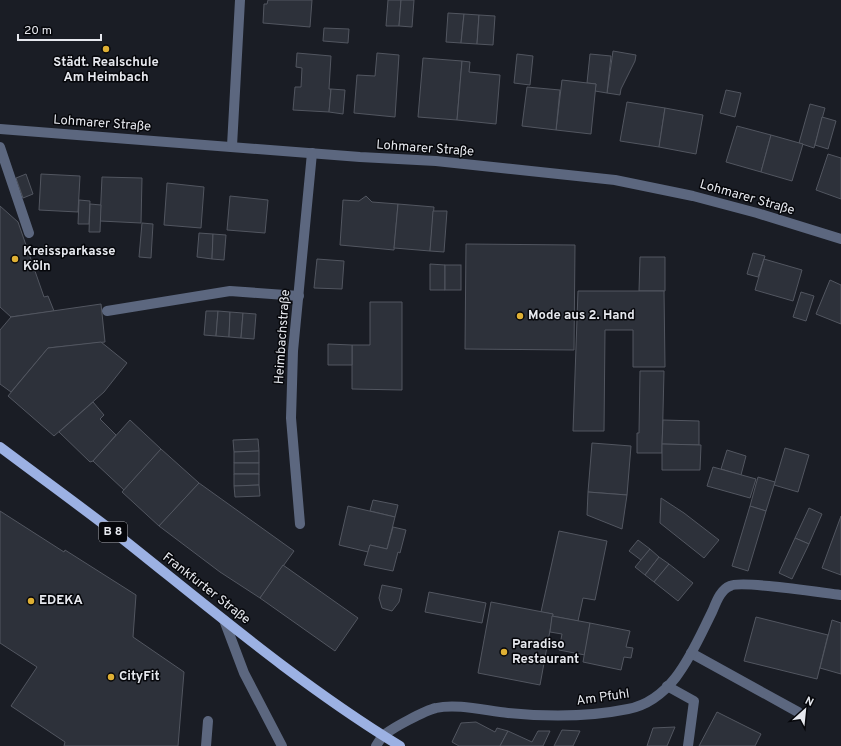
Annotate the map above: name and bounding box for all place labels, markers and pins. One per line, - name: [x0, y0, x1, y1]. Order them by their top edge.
- marker: Städt. Realschule Am Heimbach: [101, 44, 111, 54]
- place label: Städt. Realschule Am Heimbach: [53, 55, 159, 86]
- place label: Kreissparkasse Köln: [23, 244, 116, 275]
- marker: Kreissparkasse Köln: [10, 254, 20, 264]
- place label: Mode aus 2. Hand: [528, 308, 635, 324]
- marker: Mode aus 2. Hand: [515, 311, 525, 321]
- place label: EDEKA: [39, 593, 83, 609]
- marker: EDEKA: [26, 596, 36, 606]
- place label: Paradiso Restaurant: [512, 637, 579, 668]
- marker: Paradiso Restaurant: [499, 647, 509, 657]
- place label: CityFit: [119, 669, 159, 685]
- marker: CityFit: [106, 672, 116, 682]

